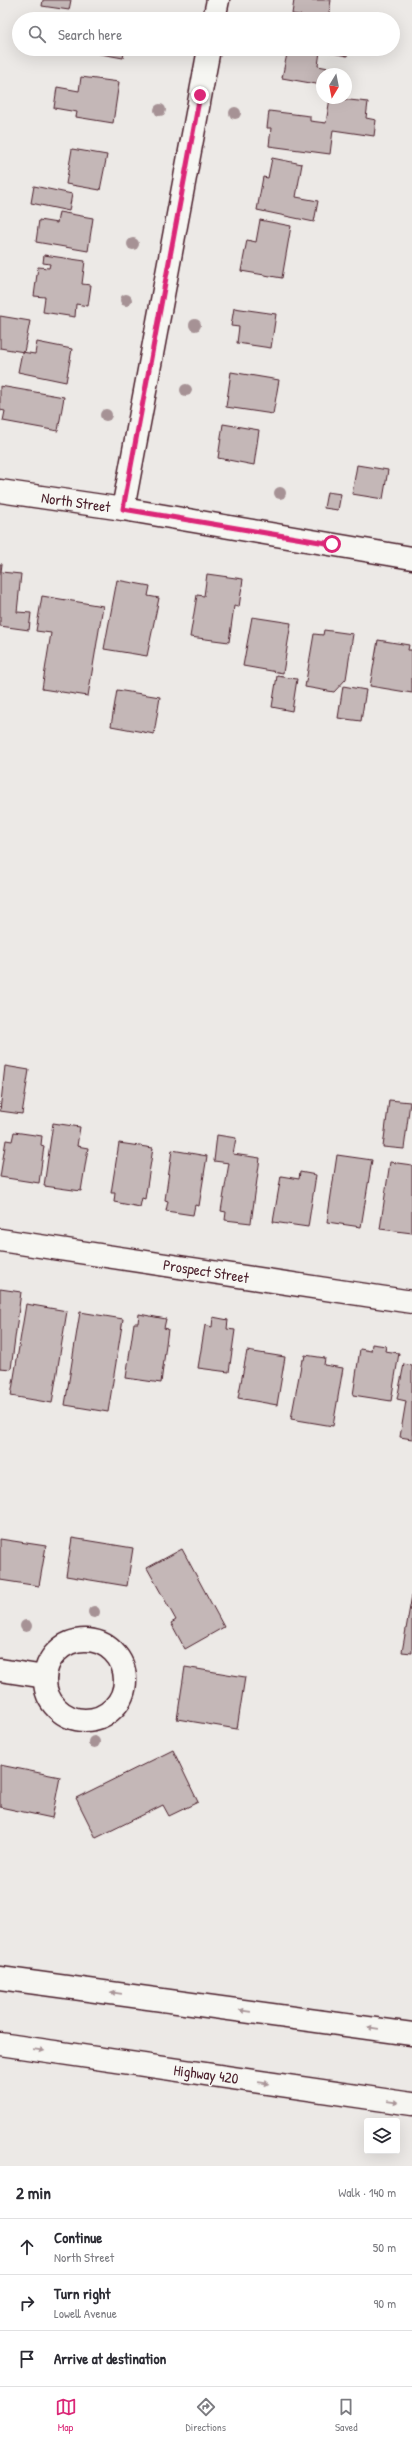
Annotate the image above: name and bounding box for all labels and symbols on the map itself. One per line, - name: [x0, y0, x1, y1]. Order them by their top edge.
- north arrow: [316, 68, 352, 104]
- route end: [191, 86, 209, 104]
- street label: North Street: [40, 487, 113, 517]
- route start: [323, 535, 341, 553]
- street label: Prospect Street: [162, 1254, 251, 1288]
- one-way arrow: [110, 1990, 122, 1996]
- one-way arrow: [238, 2008, 251, 2014]
- one-way arrow: [367, 2025, 379, 2031]
- one-way arrow: [33, 2047, 45, 2053]
- street label: Highway 420: [172, 2059, 240, 2089]
- one-way arrow: [258, 2080, 270, 2086]
- one-way arrow: [387, 2099, 399, 2105]

